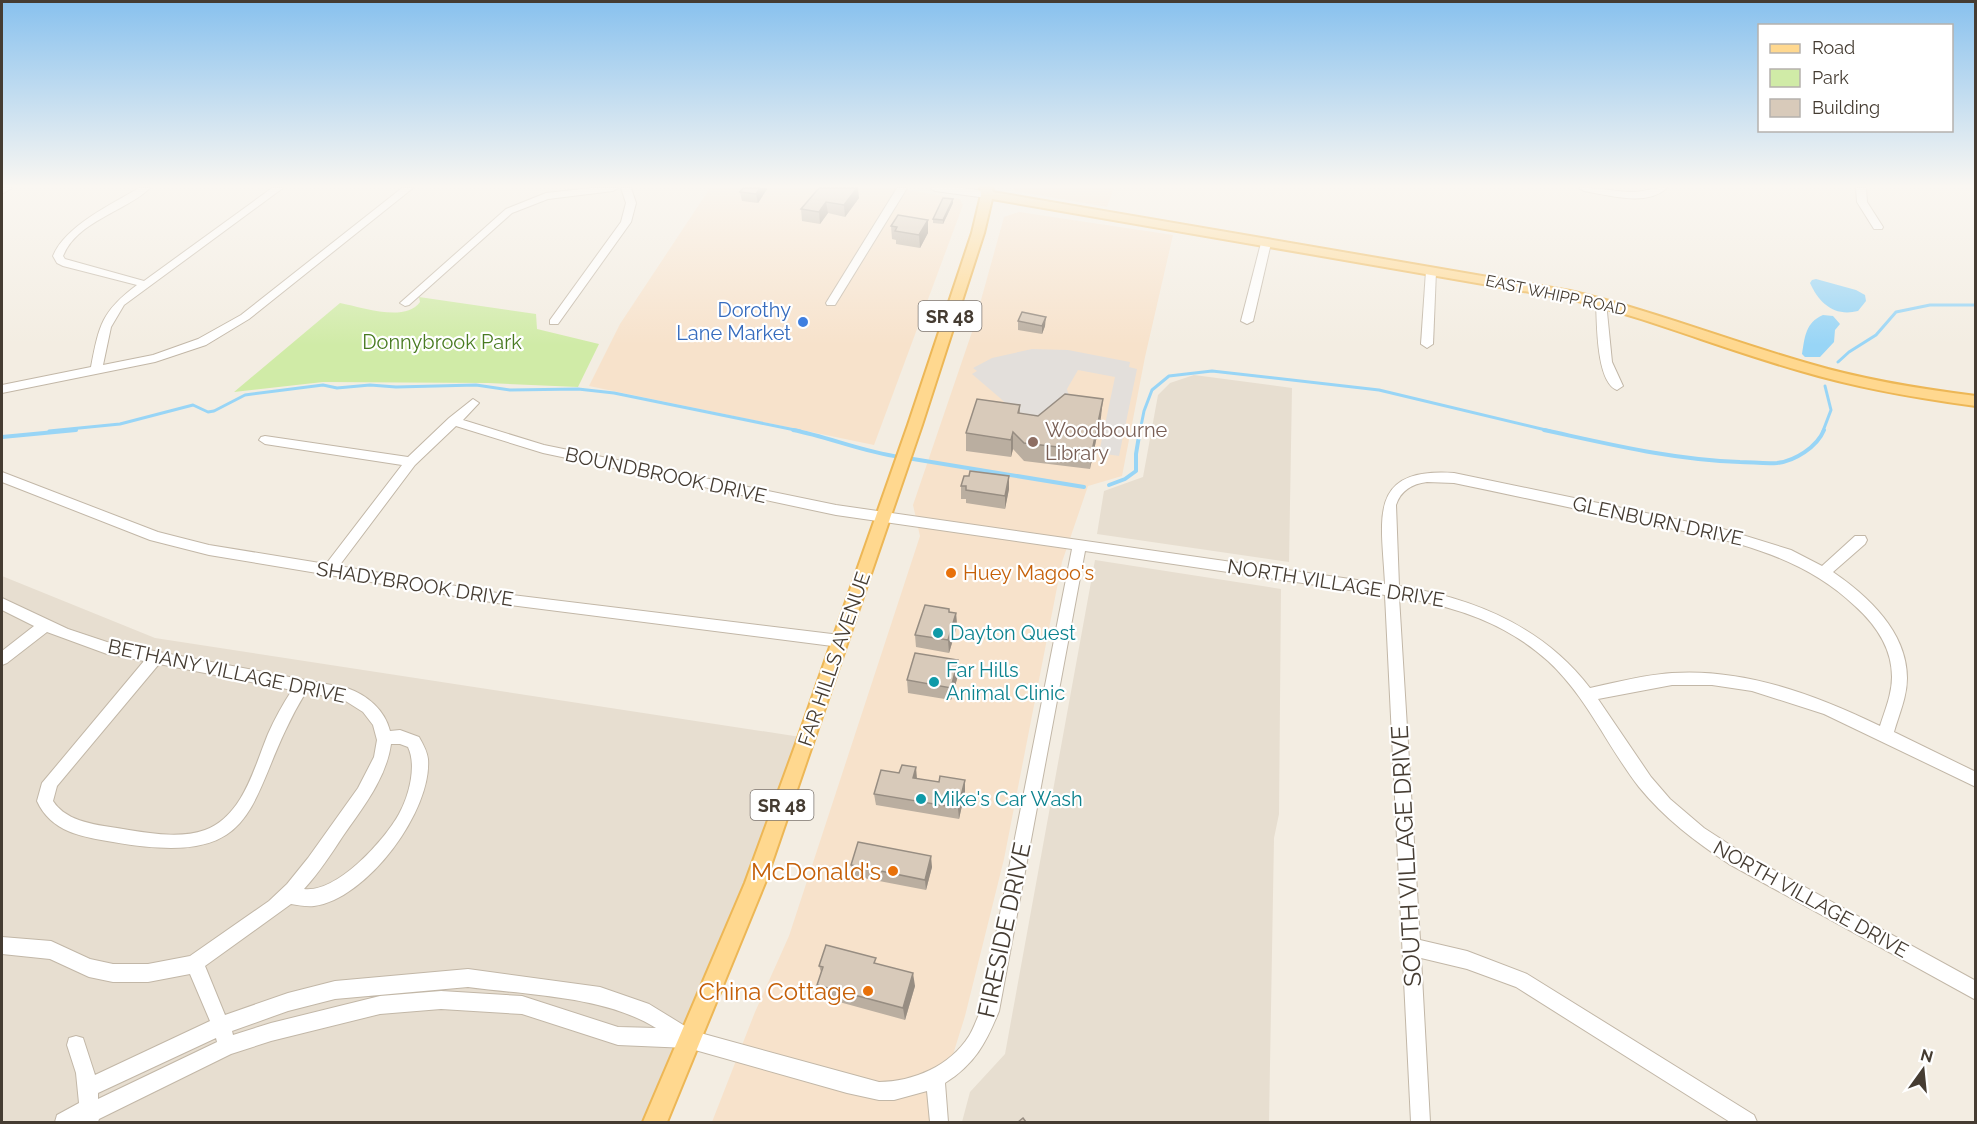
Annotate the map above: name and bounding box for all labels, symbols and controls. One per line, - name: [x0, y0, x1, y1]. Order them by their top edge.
- legend: [1758, 24, 1953, 132]
- text: Road: [1812, 37, 1855, 58]
- text: Park: [1812, 67, 1849, 88]
- text: Building: [1812, 97, 1880, 118]
- street label: EAST WHIPP ROAD: [1484, 271, 1628, 319]
- place label: Dorothy Lane Market: [676, 298, 791, 345]
- road number: SR 48: [918, 301, 982, 331]
- marker: Dorothy Lane Market: [796, 315, 810, 329]
- park label: Donnybrook Park: [362, 330, 522, 354]
- place label: Woodbourne Library: [1045, 418, 1168, 465]
- marker: Woodbourne Library: [1026, 435, 1040, 449]
- street label: BOUNDBROOK DRIVE: [563, 442, 769, 508]
- street label: GLENBURN DRIVE: [1571, 491, 1745, 551]
- street label: NORTH VILLAGE DRIVE: [1226, 554, 1446, 612]
- street label: SHADYBROOK DRIVE: [315, 557, 515, 611]
- place label: Huey Magoo's: [963, 561, 1094, 585]
- marker: Huey Magoo's: [944, 566, 958, 580]
- street label: FAR HILLS AVENUE: [793, 569, 875, 749]
- place label: Dayton Quest: [950, 621, 1076, 645]
- marker: Dayton Quest: [931, 626, 945, 640]
- street label: BETHANY VILLAGE DRIVE: [106, 634, 348, 708]
- place label: Far Hills Animal Clinic: [946, 658, 1065, 705]
- marker: Far Hills Animal Clinic: [927, 675, 941, 689]
- street label: SOUTH VILLAGE DRIVE: [1385, 725, 1427, 987]
- place label: Mike's Car Wash: [933, 787, 1083, 811]
- road number: SR 48: [750, 790, 814, 820]
- marker: Mike's Car Wash: [914, 792, 928, 806]
- street label: NORTH VILLAGE DRIVE: [1709, 835, 1913, 963]
- street label: FIRESIDE DRIVE: [971, 840, 1037, 1020]
- place label: McDonald's: [751, 857, 881, 886]
- marker: McDonald's: [886, 864, 900, 878]
- place label: China Cottage: [698, 977, 856, 1006]
- marker: China Cottage: [861, 984, 875, 998]
- north arrow: [1893, 1040, 1953, 1100]
- text: N: [1918, 1045, 1935, 1067]

